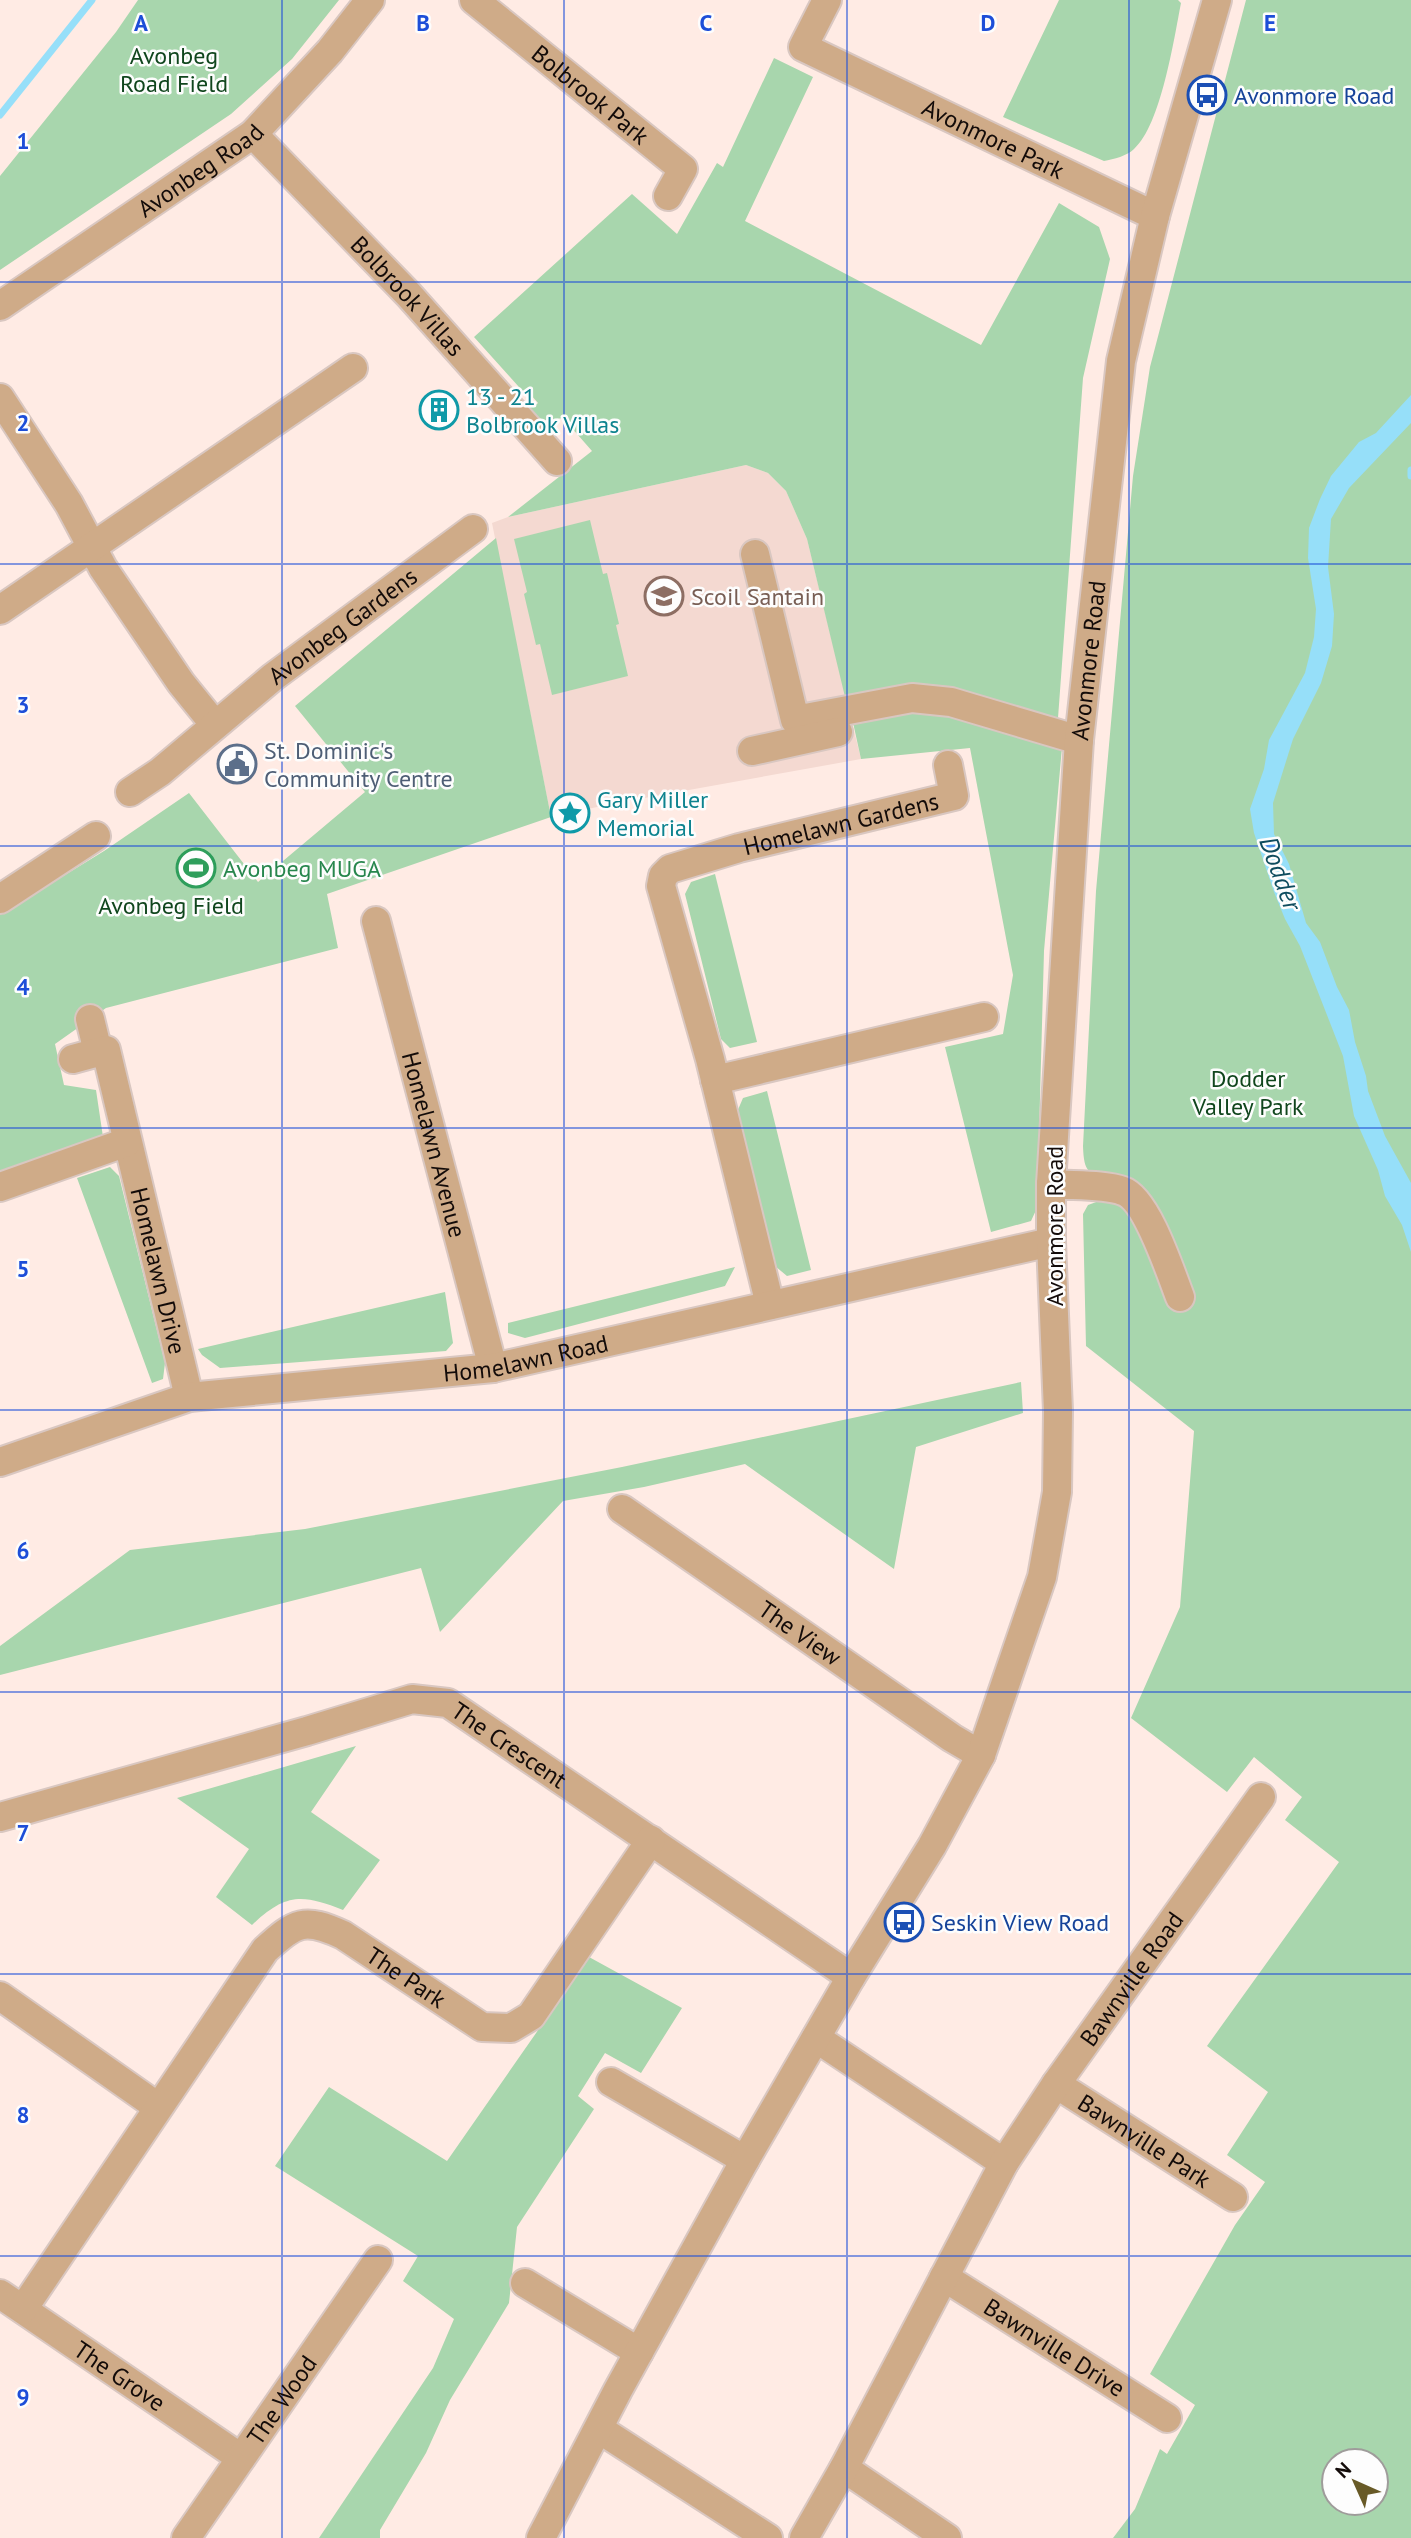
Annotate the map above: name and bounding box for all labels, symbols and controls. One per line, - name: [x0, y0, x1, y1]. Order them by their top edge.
- text: A: [134, 8, 148, 37]
- text: B: [416, 8, 430, 37]
- text: C: [700, 8, 713, 37]
- text: D: [981, 8, 995, 37]
- text: E: [1264, 8, 1276, 37]
- street label: Bolbrook Park: [526, 38, 656, 151]
- park label: Avonbeg Road Field: [120, 40, 228, 99]
- bus stop icon: Avonmore Road: [1186, 74, 1228, 116]
- place label: Avonmore Road: [1234, 80, 1394, 111]
- street label: Avonmore Park: [917, 91, 1070, 186]
- street label: Avonbeg Road: [131, 117, 270, 224]
- text: 1: [16, 126, 30, 155]
- street label: Bolbrook Villas: [344, 229, 471, 362]
- place label: 13 - 21 Bolbrook Villas: [466, 381, 619, 440]
- building icon: 13 - 21 Bolbrook Villas: [418, 389, 460, 431]
- text: 2: [16, 408, 30, 437]
- street label: Avonbeg Gardens: [262, 560, 423, 691]
- school or university icon: Scoil Santain: [643, 575, 685, 617]
- street label: Avonmore Road: [1064, 579, 1112, 742]
- place label: Scoil Santain: [691, 581, 824, 612]
- text: 3: [16, 690, 30, 719]
- place label: St. Dominic's Community Centre: [264, 735, 453, 794]
- public building icon: St. Dominic's Community Centre: [216, 743, 258, 785]
- place label: Gary Miller Memorial: [597, 784, 708, 843]
- street label: Homelawn Gardens: [740, 785, 942, 862]
- place icon: Gary Miller Memorial: [549, 792, 591, 834]
- water label: Dodder: [1252, 832, 1310, 916]
- sports icon: Avonbeg MUGA: [175, 847, 217, 889]
- place label: Avonbeg MUGA: [223, 853, 381, 884]
- park label: Avonbeg Field: [98, 890, 244, 921]
- text: 4: [16, 972, 30, 1001]
- street label: Homelawn Avenue: [395, 1048, 474, 1241]
- park label: Dodder Valley Park: [1192, 1063, 1304, 1122]
- street label: Avonmore Road: [1039, 1146, 1070, 1306]
- street label: Homelawn Drive: [124, 1184, 194, 1357]
- text: 5: [16, 1254, 30, 1283]
- street label: Homelawn Road: [442, 1327, 611, 1388]
- text: 6: [16, 1536, 30, 1565]
- street label: The View: [753, 1593, 848, 1672]
- street label: The Crescent: [446, 1695, 573, 1795]
- text: 7: [16, 1818, 30, 1847]
- bus stop icon: Seskin View Road: [883, 1901, 925, 1943]
- street label: Bawnville Road: [1073, 1905, 1190, 2052]
- place label: Seskin View Road: [931, 1907, 1109, 1938]
- street label: The Park: [361, 1939, 453, 2015]
- street label: Bawnville Park: [1072, 2087, 1217, 2195]
- text: 8: [16, 2100, 30, 2129]
- street label: Bawnville Drive: [978, 2291, 1131, 2403]
- street label: The Grove: [68, 2333, 172, 2418]
- street label: The Wood: [240, 2349, 323, 2451]
- text: 9: [16, 2382, 30, 2411]
- north arrow: [1320, 2447, 1390, 2517]
- text: N: [1330, 2457, 1356, 2483]

